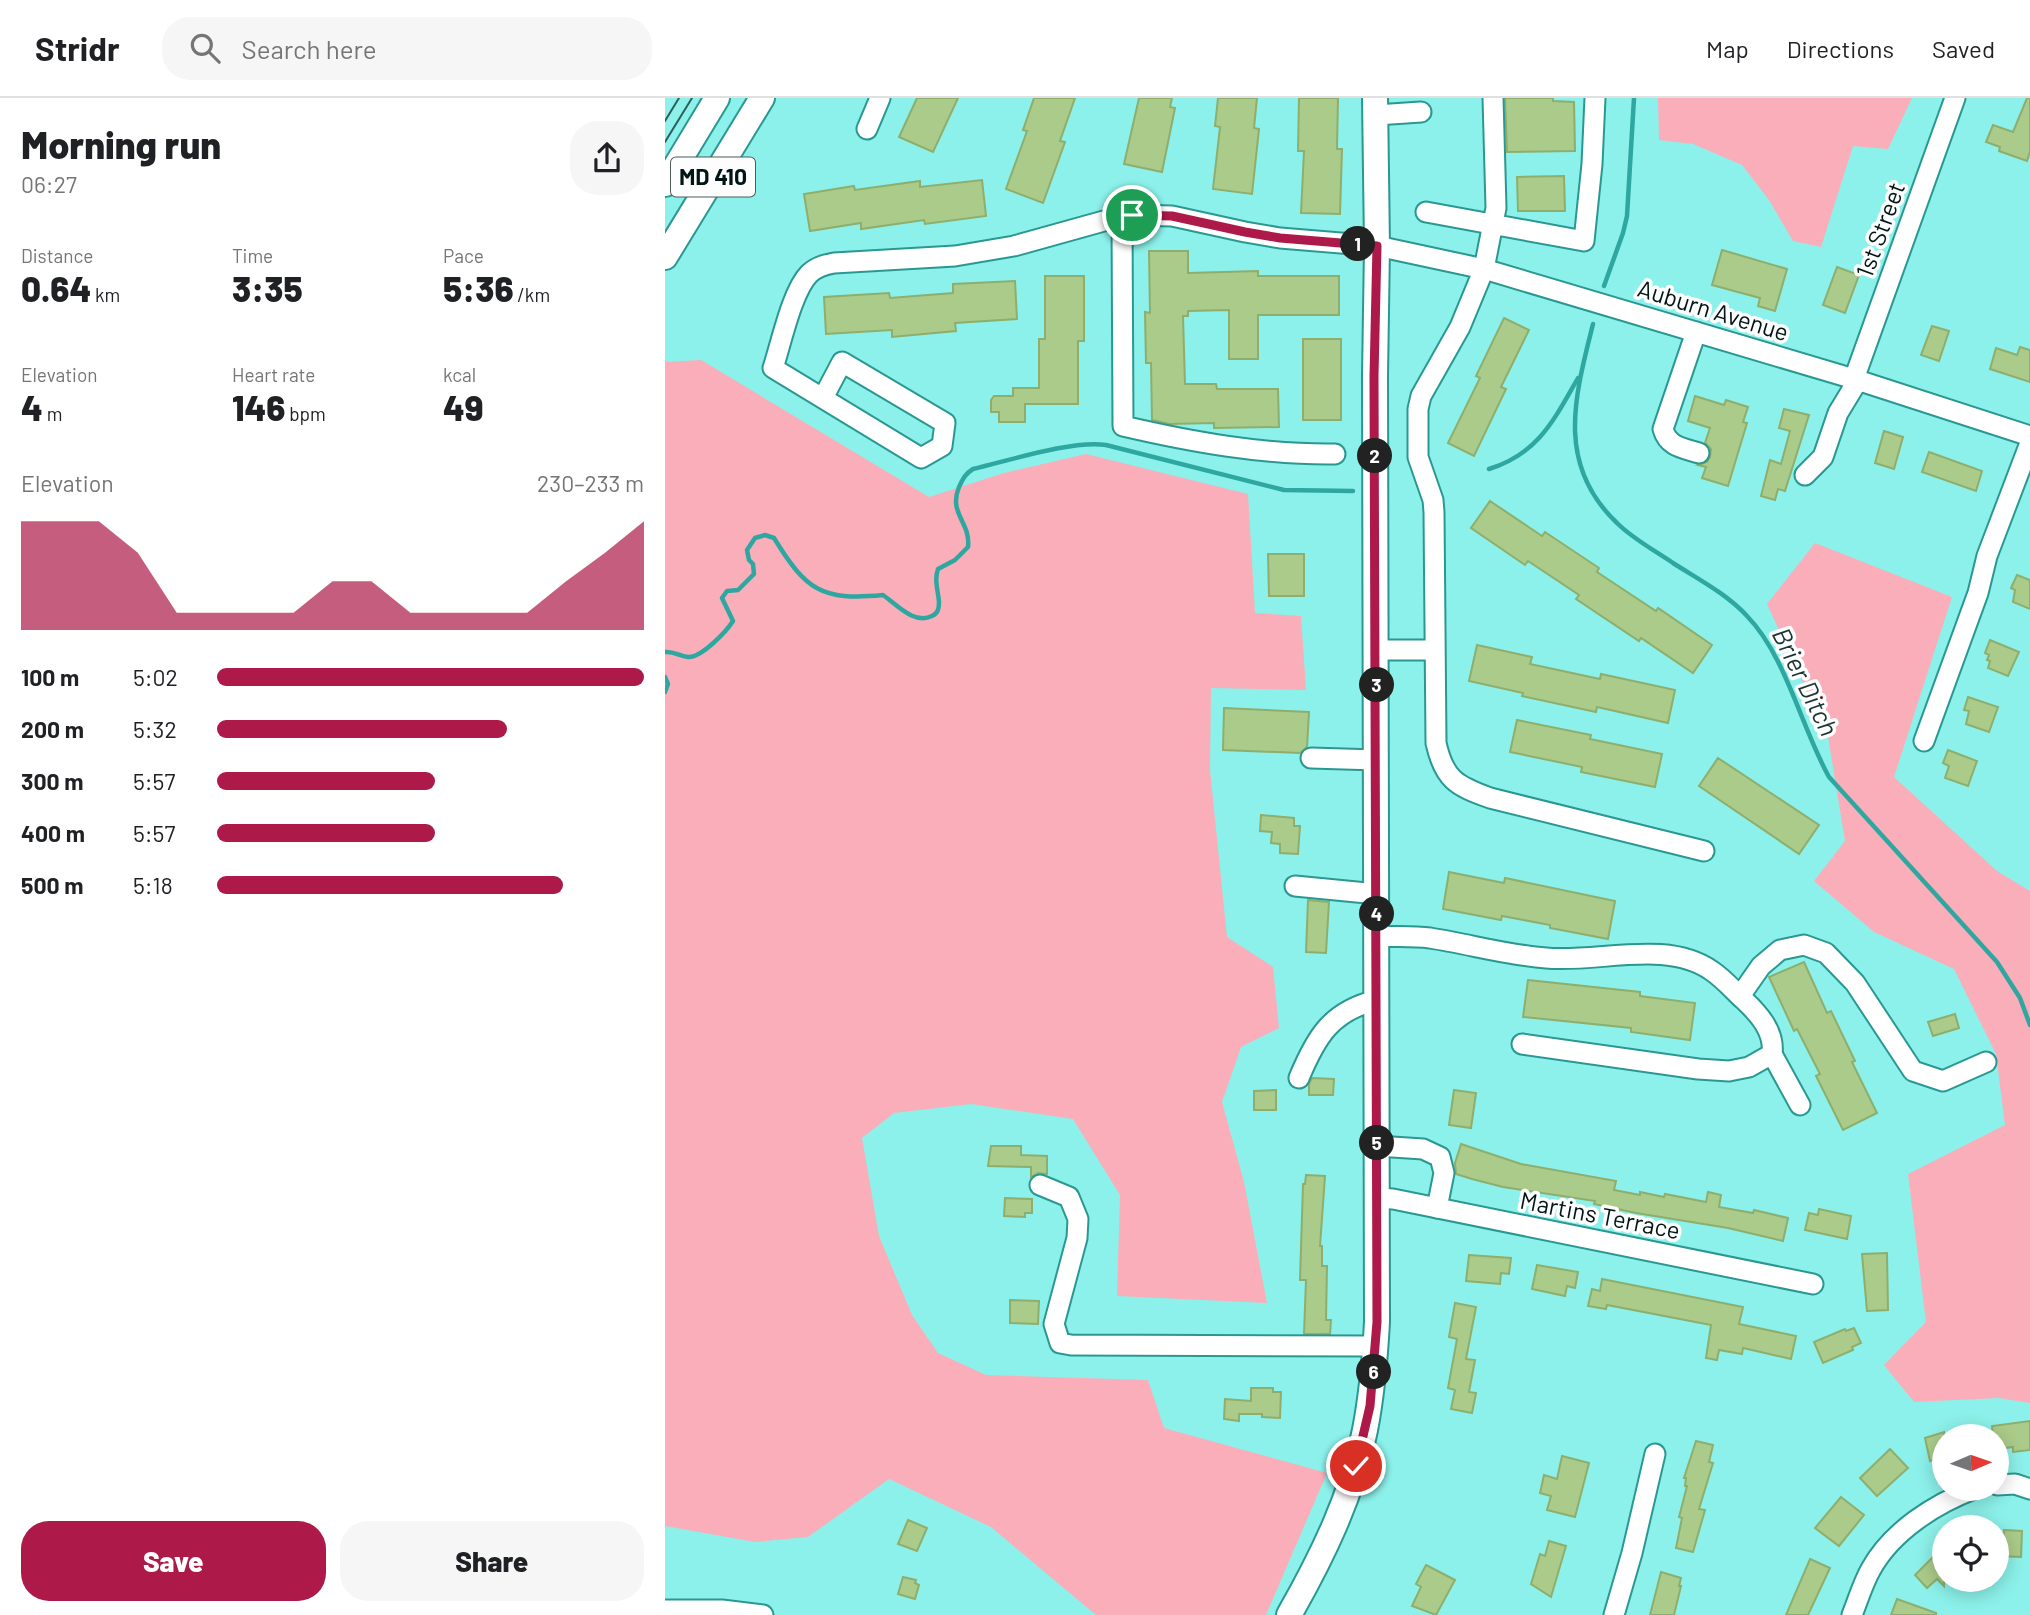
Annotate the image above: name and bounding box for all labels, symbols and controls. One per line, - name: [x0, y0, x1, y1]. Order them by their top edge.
- search box: [162, 17, 652, 80]
- text: Stridr: [35, 28, 120, 68]
- icon: search: [186, 29, 224, 67]
- text: Search here: [242, 33, 377, 64]
- text: Map: [1706, 34, 1749, 63]
- text: Directions: [1787, 34, 1894, 63]
- text: Saved: [1932, 34, 1995, 63]
- text: Morning run: [21, 121, 221, 167]
- button: share: [570, 121, 644, 195]
- road number: MD 410: [671, 158, 755, 197]
- text: 06:27: [21, 170, 77, 198]
- street label: 1st Street: [1849, 178, 1910, 281]
- pin: [1102, 185, 1162, 245]
- icon: arrive: [1113, 196, 1151, 234]
- pin: 1: [1341, 226, 1375, 262]
- text: 1: [1354, 232, 1361, 255]
- text: Distance: [21, 244, 93, 267]
- text: Time: [232, 244, 273, 267]
- text: Pace: [443, 244, 484, 267]
- text: 0.64: [21, 267, 91, 309]
- text: 3:35: [232, 267, 303, 309]
- text: 5:36: [443, 267, 513, 309]
- street label: Auburn Avenue: [1635, 273, 1792, 346]
- text: km: [91, 283, 120, 306]
- text: /km: [513, 283, 550, 306]
- text: Elevation: [21, 363, 98, 386]
- text: Heart rate: [232, 363, 315, 386]
- text: kcal: [443, 363, 476, 386]
- text: 4: [21, 386, 43, 428]
- text: 146: [232, 386, 285, 428]
- text: 49: [443, 386, 484, 428]
- text: m: [43, 402, 62, 425]
- text: bpm: [285, 402, 326, 425]
- pin: 2: [1357, 438, 1393, 474]
- text: 2: [1369, 444, 1380, 467]
- text: Elevation: [21, 469, 114, 497]
- text: 230–233 m: [537, 469, 644, 497]
- water label: Brier Ditch: [1767, 622, 1846, 741]
- text: 100 m: [21, 663, 79, 691]
- text: 5:02: [133, 663, 178, 691]
- pin: 3: [1359, 668, 1395, 702]
- text: 3: [1371, 673, 1382, 696]
- text: 200 m: [21, 715, 84, 743]
- text: 5:32: [133, 715, 177, 743]
- text: 300 m: [21, 767, 83, 795]
- text: 5:57: [133, 767, 175, 795]
- text: 400 m: [21, 819, 85, 847]
- text: 5:57: [133, 819, 175, 847]
- text: 500 m: [21, 871, 83, 899]
- text: 5:18: [133, 871, 173, 899]
- pin: 4: [1359, 896, 1395, 932]
- text: 4: [1371, 902, 1382, 925]
- pin: 5: [1359, 1126, 1395, 1160]
- text: 5: [1371, 1131, 1382, 1154]
- street label: Martins Terrace: [1518, 1185, 1683, 1244]
- pin: 6: [1357, 1354, 1391, 1390]
- text: 6: [1368, 1360, 1379, 1383]
- north arrow: [1932, 1424, 2009, 1502]
- map controls: [1932, 1424, 2009, 1592]
- pin: [1326, 1436, 1386, 1496]
- icon: check: [1337, 1447, 1375, 1485]
- button: locate: [1932, 1515, 2009, 1592]
- button: Save: [21, 1521, 326, 1601]
- button: Share: [340, 1521, 644, 1601]

